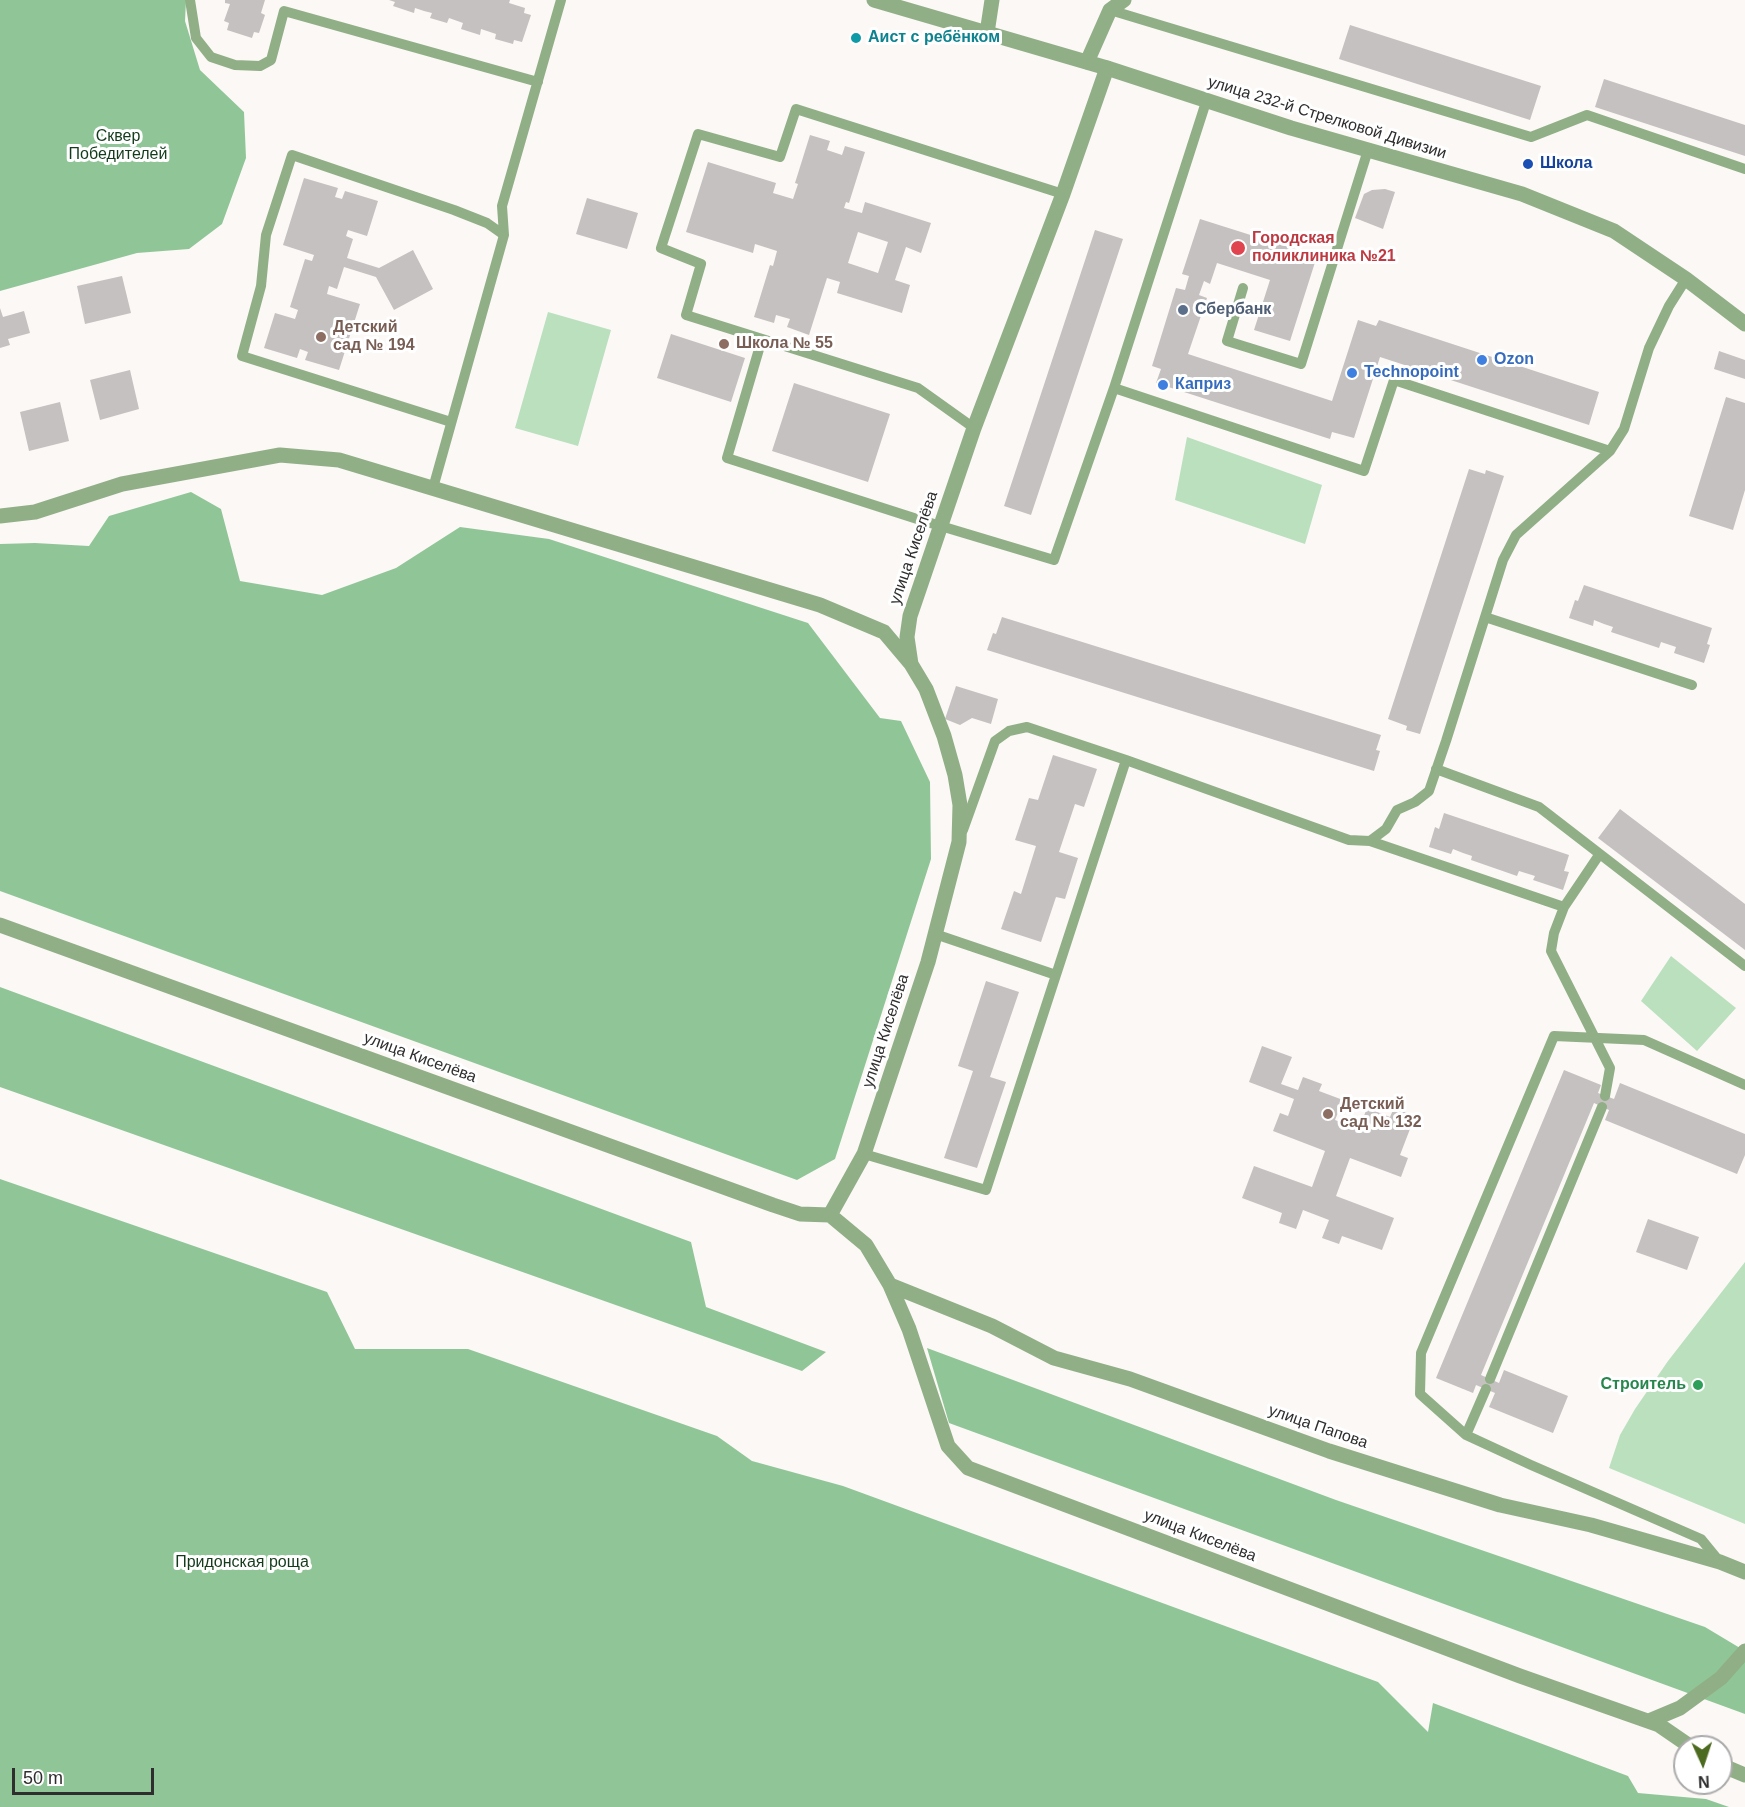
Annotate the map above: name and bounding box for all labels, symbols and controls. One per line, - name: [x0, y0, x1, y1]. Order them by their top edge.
- place label: Аист с ребёнком: [868, 28, 1000, 48]
- marker: Аист с ребёнком: [849, 31, 863, 45]
- street label: улица 232-й Стрелковой Дивизии: [1205, 73, 1449, 163]
- park label: Сквер Победителей: [69, 127, 167, 165]
- place label: Школа: [1540, 154, 1592, 174]
- marker: Школа: [1521, 157, 1535, 171]
- place label: Городская поликлиника №21: [1252, 229, 1396, 267]
- marker: Городская поликлиника №21: [1229, 239, 1247, 257]
- place label: Сбербанк: [1195, 300, 1271, 320]
- marker: Сбербанк: [1176, 303, 1190, 317]
- place label: Детский сад № 194: [333, 318, 415, 356]
- marker: Детский сад № 194: [314, 330, 328, 344]
- place label: Школа № 55: [736, 334, 833, 354]
- marker: Школа № 55: [717, 337, 731, 351]
- place label: Ozon: [1494, 350, 1534, 370]
- marker: Ozon: [1475, 353, 1489, 367]
- place label: Technopoint: [1364, 363, 1459, 383]
- marker: Technopoint: [1345, 366, 1359, 380]
- place label: Каприз: [1175, 375, 1231, 395]
- marker: Каприз: [1156, 378, 1170, 392]
- street label: улица Киселёва: [886, 489, 942, 607]
- street label: улица Киселёва: [859, 972, 913, 1090]
- street label: улица Киселёва: [361, 1029, 479, 1087]
- place label: Детский сад № 132: [1340, 1095, 1422, 1133]
- marker: Детский сад № 132: [1321, 1107, 1335, 1121]
- place label: Строитель: [1600, 1375, 1686, 1395]
- marker: Строитель: [1691, 1378, 1705, 1392]
- street label: улица Папова: [1266, 1401, 1370, 1453]
- street label: улица Киселёва: [1141, 1506, 1259, 1566]
- park label: Придонская роща: [175, 1553, 309, 1573]
- north arrow: [1673, 1735, 1733, 1795]
- scale bar: [15, 1756, 158, 1794]
- text: 50 m: [23, 1768, 63, 1788]
- text: N: [1698, 1773, 1710, 1790]

